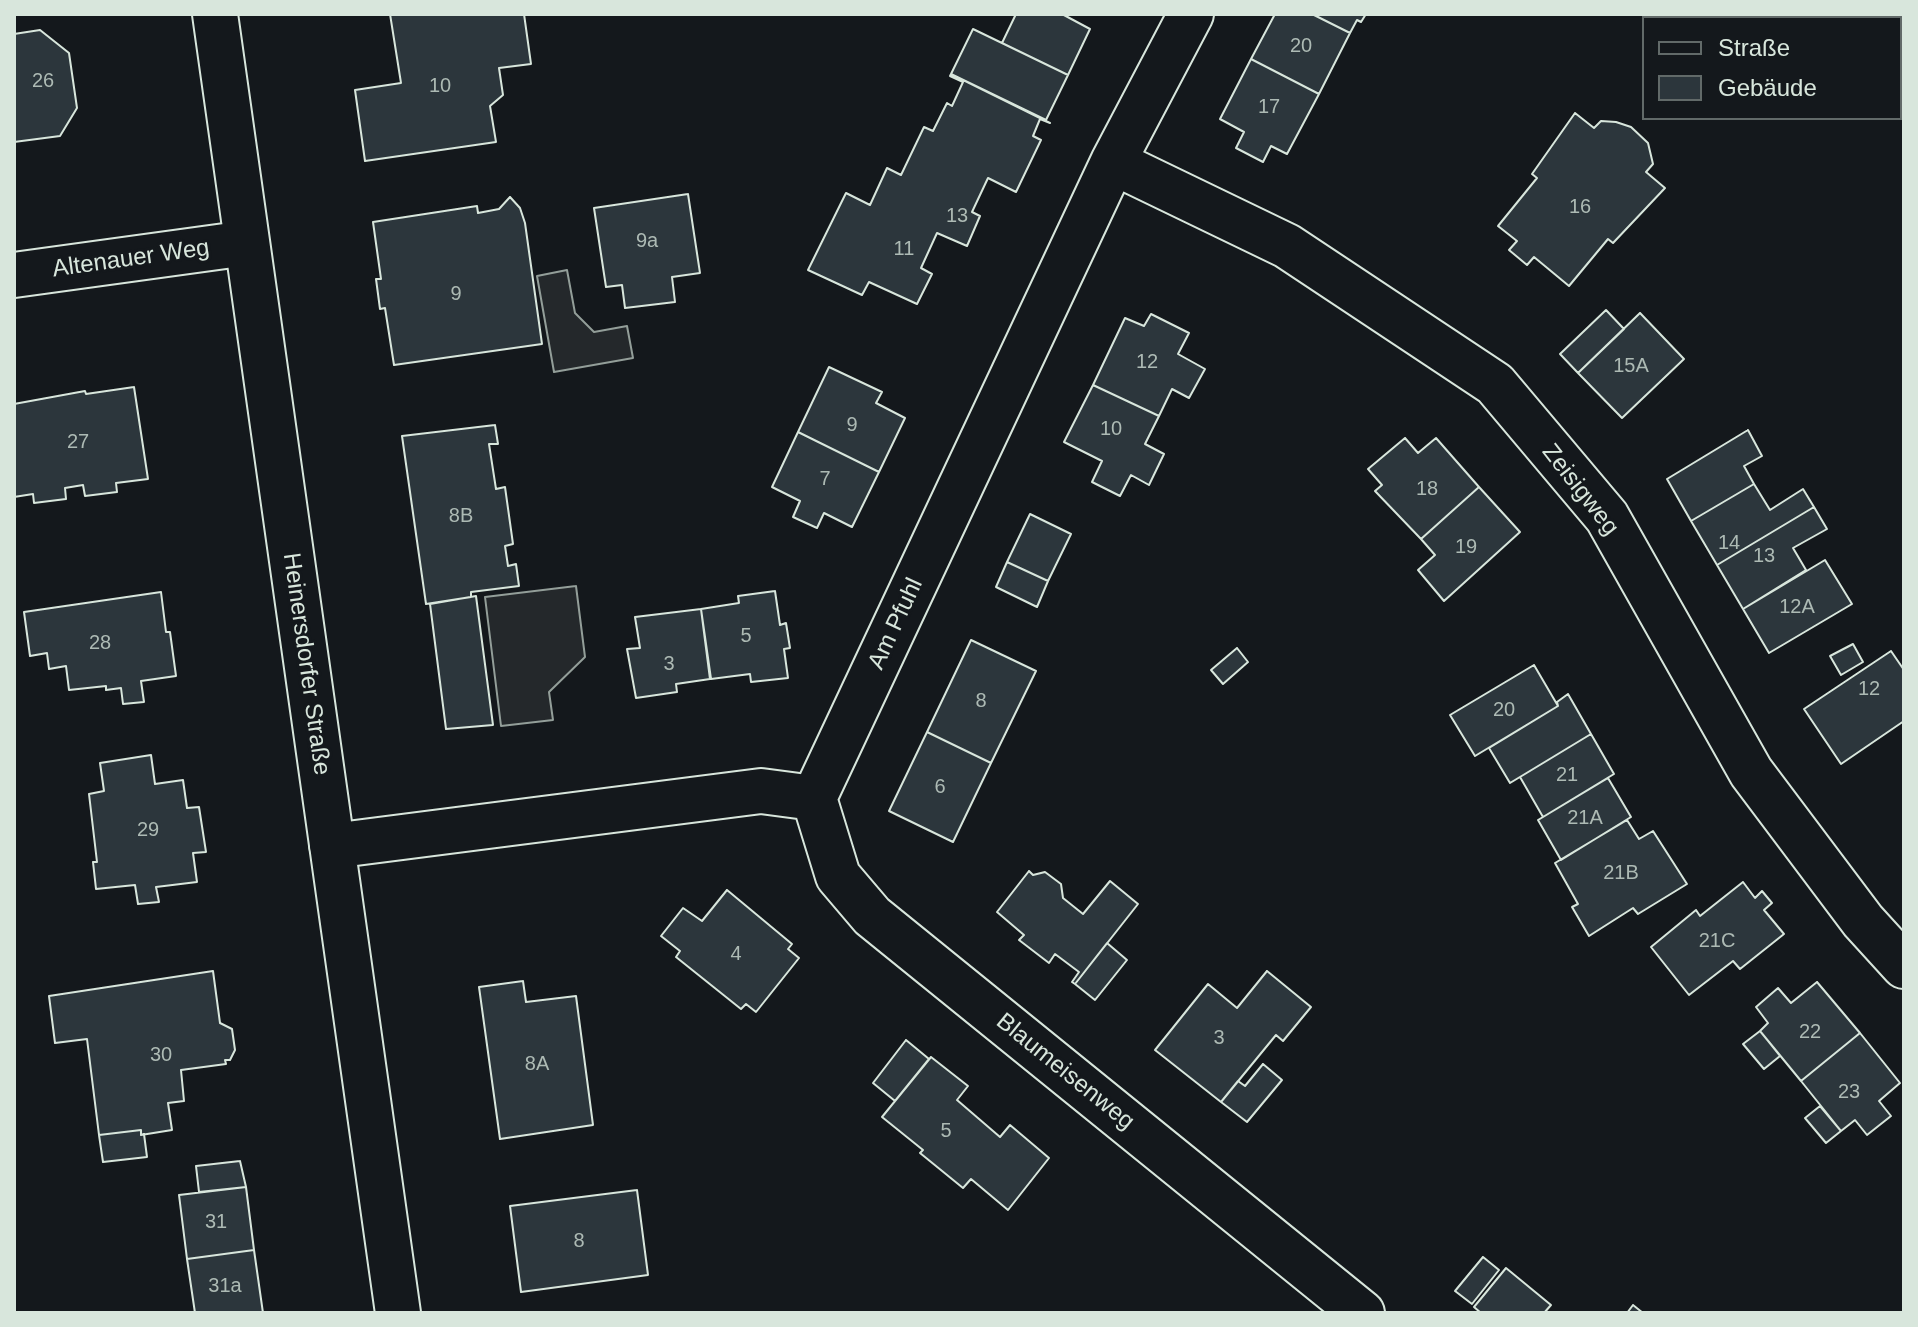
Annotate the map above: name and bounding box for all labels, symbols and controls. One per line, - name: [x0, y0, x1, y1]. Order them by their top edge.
- legend: [1642, 16, 1902, 120]
- house number: 20: [1290, 34, 1312, 58]
- text: Straße: [1718, 34, 1790, 61]
- house number: 26: [32, 69, 54, 93]
- house number: 10: [429, 74, 451, 98]
- text: Gebäude: [1718, 74, 1817, 101]
- house number: 17: [1258, 95, 1280, 119]
- house number: 16: [1569, 195, 1591, 219]
- house number: 13: [946, 204, 968, 228]
- house number: 9a: [636, 229, 658, 253]
- street label: Altenauer Weg: [51, 234, 211, 284]
- house number: 11: [894, 237, 914, 261]
- house number: 9: [450, 282, 462, 306]
- house number: 12: [1136, 350, 1158, 374]
- house number: 15A: [1613, 354, 1649, 378]
- house number: 9: [846, 413, 858, 437]
- house number: 10: [1100, 417, 1122, 441]
- house number: 27: [67, 430, 89, 454]
- street label: Zeisigweg: [1535, 439, 1625, 541]
- house number: 7: [819, 467, 831, 491]
- house number: 18: [1416, 477, 1438, 501]
- house number: 8B: [449, 504, 473, 528]
- house number: 14: [1718, 531, 1740, 555]
- house number: 19: [1455, 535, 1477, 559]
- house number: 13: [1753, 544, 1775, 568]
- street label: Heinersdorfer Straße: [276, 551, 336, 777]
- street label: Am Pfuhl: [862, 574, 930, 674]
- house number: 12A: [1779, 595, 1815, 619]
- house number: 5: [740, 624, 752, 648]
- house number: 28: [89, 631, 111, 655]
- house number: 3: [663, 652, 675, 676]
- house number: 12: [1858, 677, 1880, 701]
- house number: 8: [975, 689, 987, 713]
- house number: 20: [1493, 698, 1515, 722]
- house number: 21: [1556, 763, 1578, 787]
- house number: 6: [934, 775, 946, 799]
- house number: 21A: [1567, 806, 1603, 830]
- house number: 29: [137, 818, 159, 842]
- house number: 21B: [1603, 861, 1639, 885]
- house number: 21C: [1699, 929, 1735, 953]
- house number: 4: [730, 942, 742, 966]
- street label: Blaumeisenweg: [990, 1007, 1140, 1137]
- house number: 22: [1799, 1020, 1821, 1044]
- house number: 3: [1213, 1026, 1225, 1050]
- house number: 30: [150, 1043, 172, 1067]
- house number: 8A: [525, 1052, 549, 1076]
- house number: 23: [1838, 1080, 1860, 1104]
- house number: 5: [940, 1119, 952, 1143]
- house number: 31: [205, 1210, 227, 1234]
- house number: 8: [573, 1229, 585, 1253]
- house number: 31a: [208, 1274, 242, 1298]

